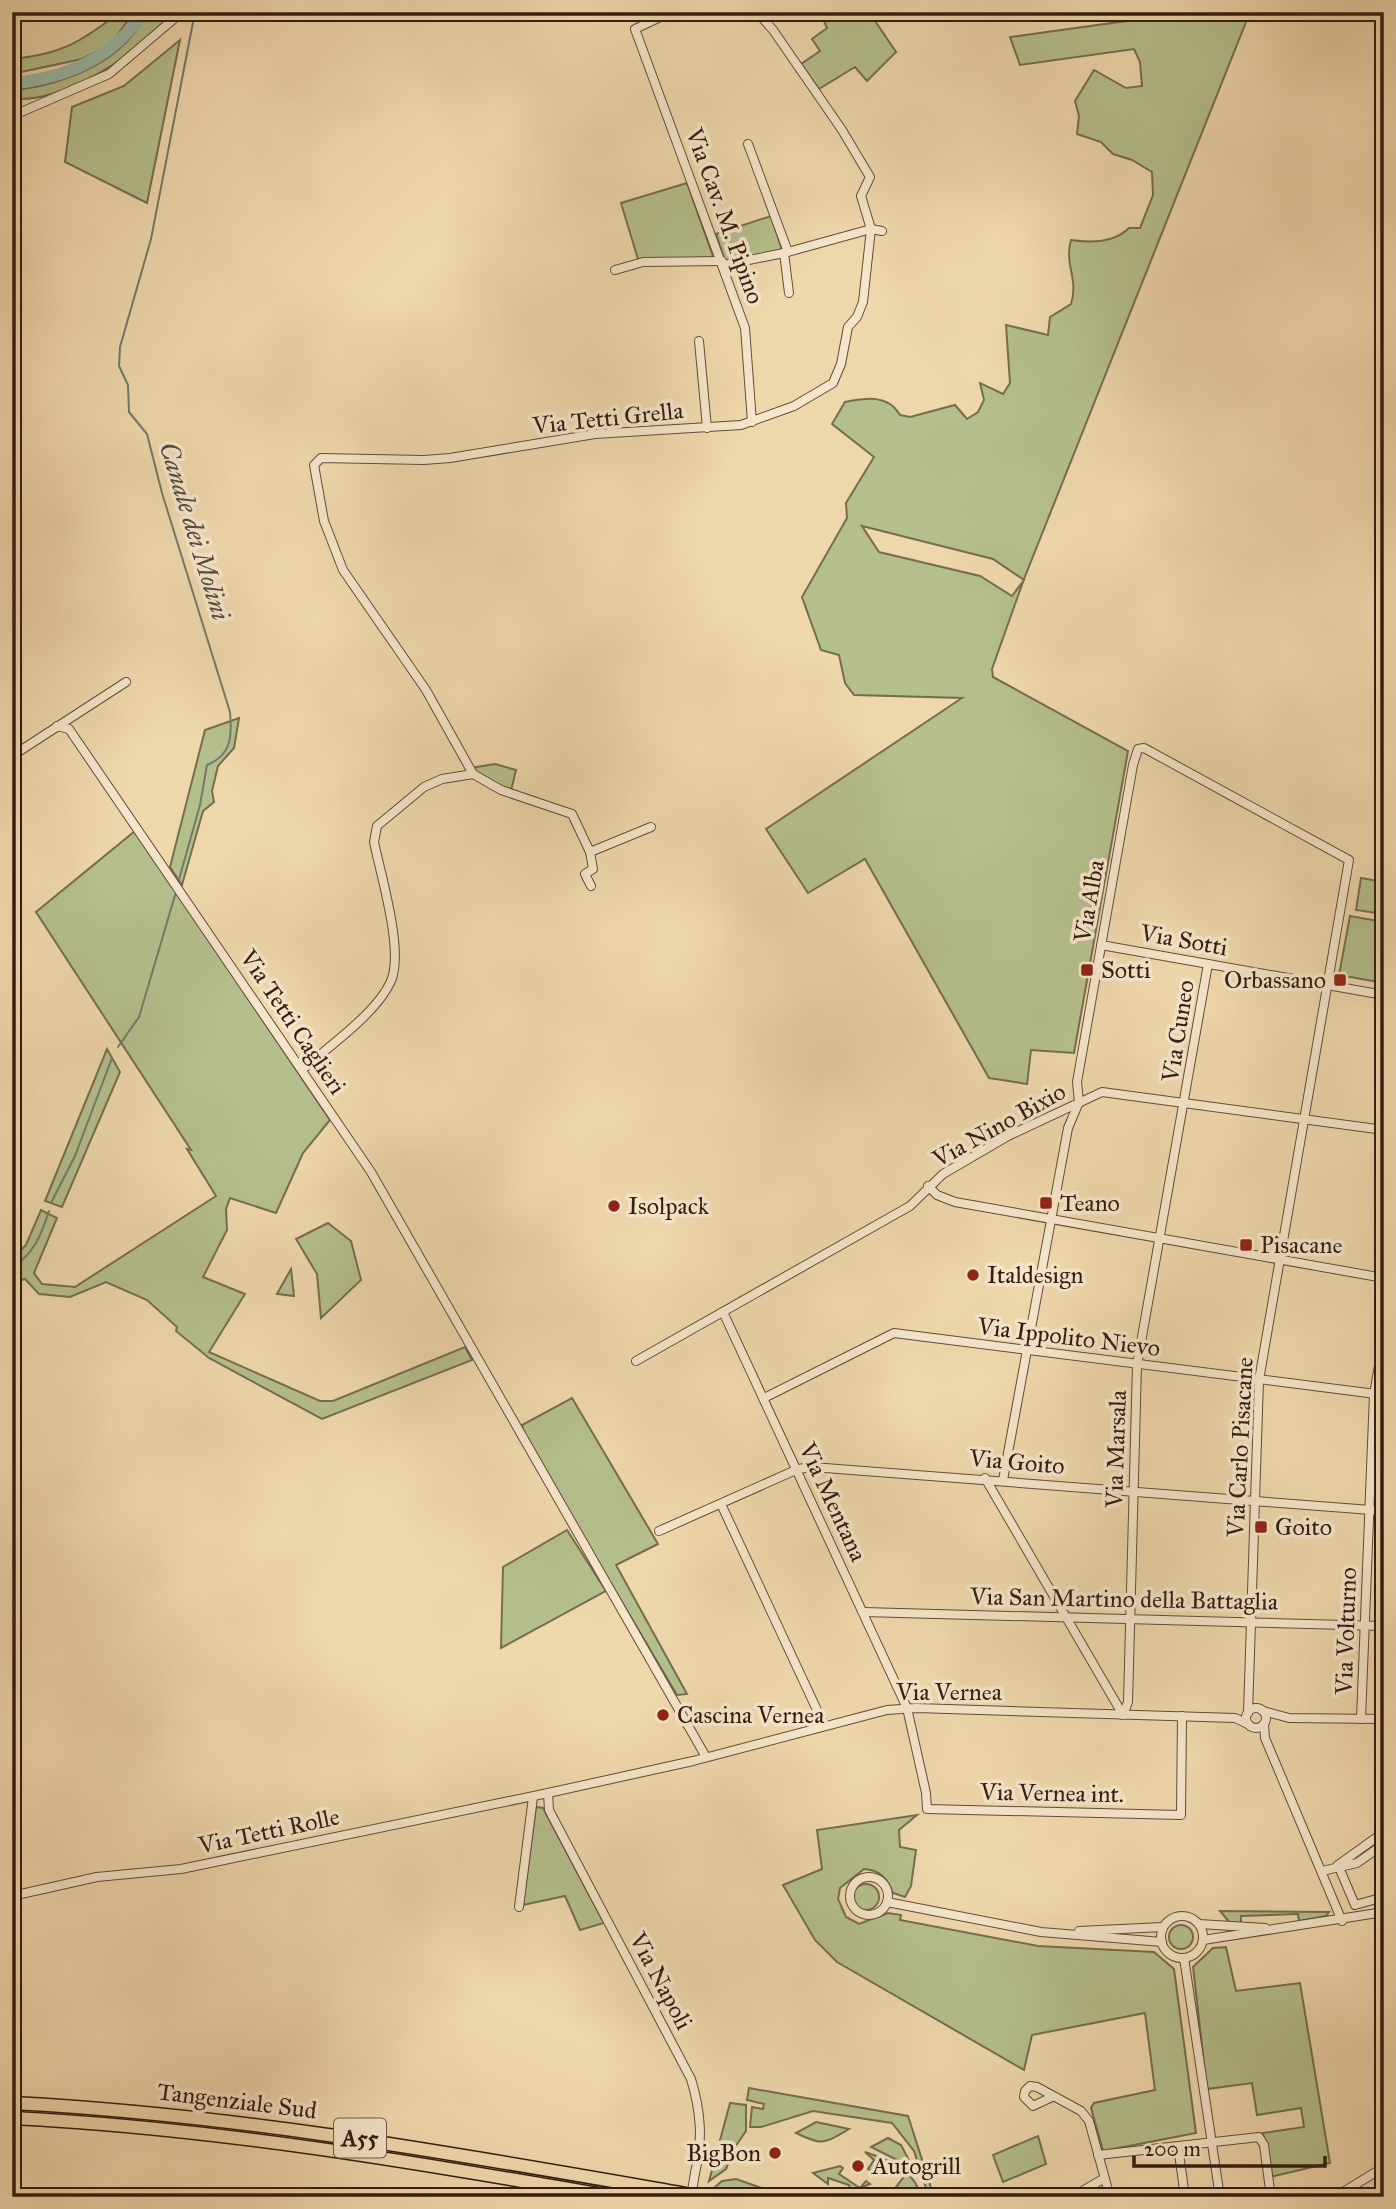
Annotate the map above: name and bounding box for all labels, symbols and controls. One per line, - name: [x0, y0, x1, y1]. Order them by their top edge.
- street label: Via Cav. M. Pipino: [679, 123, 771, 308]
- street label: Via Tetti Grella: [530, 395, 686, 441]
- water label: Canale dei Molini: [153, 438, 237, 624]
- street label: Via Alba: [1067, 857, 1111, 945]
- street label: Via Sotti: [1137, 917, 1230, 963]
- street label: Via Tetti Caglieri: [233, 943, 353, 1100]
- place label: Sotti: [1101, 955, 1151, 985]
- marker: Sotti: [1079, 962, 1095, 978]
- place label: Orbassano: [1224, 965, 1326, 995]
- marker: Orbassano: [1332, 972, 1348, 988]
- street label: Via Cuneo: [1155, 978, 1201, 1085]
- street label: Via Nino Bixio: [926, 1076, 1071, 1174]
- place label: Teano: [1060, 1188, 1120, 1218]
- place label: Isolpack: [628, 1191, 710, 1221]
- marker: Teano: [1038, 1195, 1054, 1211]
- marker: Isolpack: [606, 1198, 622, 1214]
- place label: Pisacane: [1260, 1230, 1342, 1260]
- marker: Pisacane: [1238, 1237, 1254, 1253]
- place label: Italdesign: [987, 1260, 1083, 1290]
- marker: Italdesign: [965, 1267, 981, 1283]
- street label: Via Ippolito Nievo: [975, 1311, 1162, 1363]
- street label: Via Carlo Pisacane: [1220, 1356, 1260, 1539]
- street label: Via Marsala: [1099, 1389, 1133, 1509]
- street label: Via Mentana: [792, 1437, 874, 1567]
- street label: Via Goito: [967, 1443, 1066, 1481]
- place label: Goito: [1275, 1512, 1332, 1542]
- marker: Goito: [1253, 1519, 1269, 1535]
- street label: Via Volturno: [1329, 1567, 1363, 1696]
- street label: Via San Martino della Battaglia: [969, 1581, 1279, 1617]
- street label: Via Vernea: [895, 1677, 1003, 1707]
- place label: Cascina Vernea: [677, 1700, 825, 1730]
- marker: Cascina Vernea: [655, 1707, 671, 1723]
- street label: Via Vernea int.: [979, 1777, 1124, 1809]
- street label: Via Tetti Rolle: [195, 1801, 342, 1861]
- street label: Via Napoli: [622, 1926, 699, 2035]
- street label: Tangenziale Sud: [156, 2076, 318, 2126]
- road number: A55: [334, 2118, 386, 2158]
- scale bar: [1134, 2125, 1324, 2169]
- text: 200 m: [1144, 2136, 1201, 2162]
- place label: BigBon: [686, 2138, 761, 2168]
- marker: BigBon: [767, 2145, 783, 2161]
- place label: Autogrill: [871, 2151, 962, 2181]
- marker: Autogrill: [850, 2158, 866, 2174]

